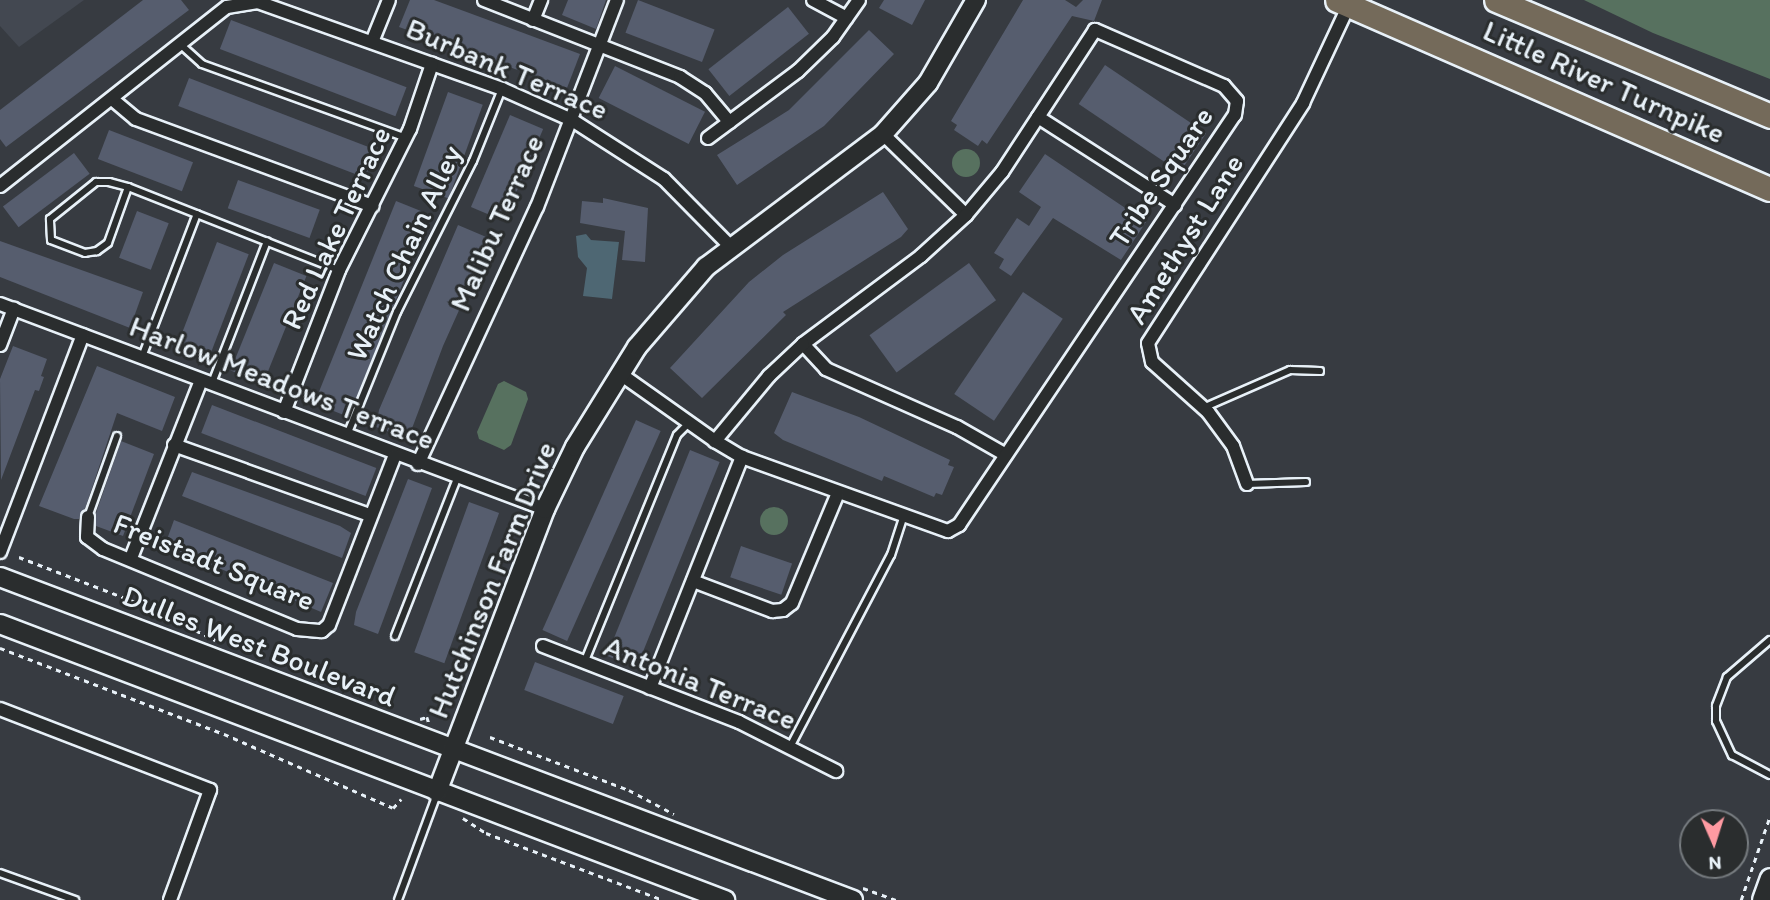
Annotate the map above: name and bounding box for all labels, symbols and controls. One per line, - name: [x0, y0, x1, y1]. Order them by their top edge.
- street label: Burbank Terrace: [402, 11, 612, 127]
- street label: Little River Turnpike: [1479, 13, 1729, 151]
- street label: Tribe Square: [1101, 101, 1221, 253]
- street label: Red Lake Terrace: [274, 122, 398, 334]
- street label: Malibu Terrace: [442, 129, 552, 317]
- street label: Watch Chain Alley: [338, 139, 470, 367]
- street label: Amethyst Lane: [1119, 147, 1251, 331]
- street label: Harlow Meadows Terrace: [127, 309, 437, 457]
- street label: Hutchinson Farm Drive: [420, 436, 564, 724]
- street label: Freistadt Square: [108, 505, 320, 619]
- street label: Dulles West Boulevard: [117, 577, 401, 715]
- street label: Antonia Terrace: [598, 628, 802, 738]
- north arrow: [1679, 809, 1749, 879]
- text: N: [1708, 852, 1722, 875]

